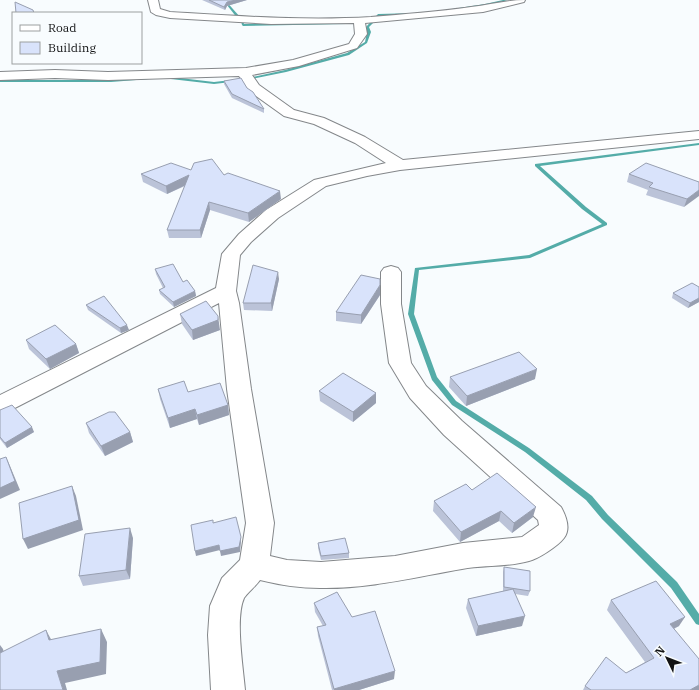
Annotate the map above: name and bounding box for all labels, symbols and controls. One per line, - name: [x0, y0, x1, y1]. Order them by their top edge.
- legend: [12, 12, 142, 64]
- text: Road: [48, 20, 77, 35]
- text: Building: [48, 40, 96, 55]
- north arrow: [647, 638, 687, 678]
- text: N: [652, 643, 668, 659]

